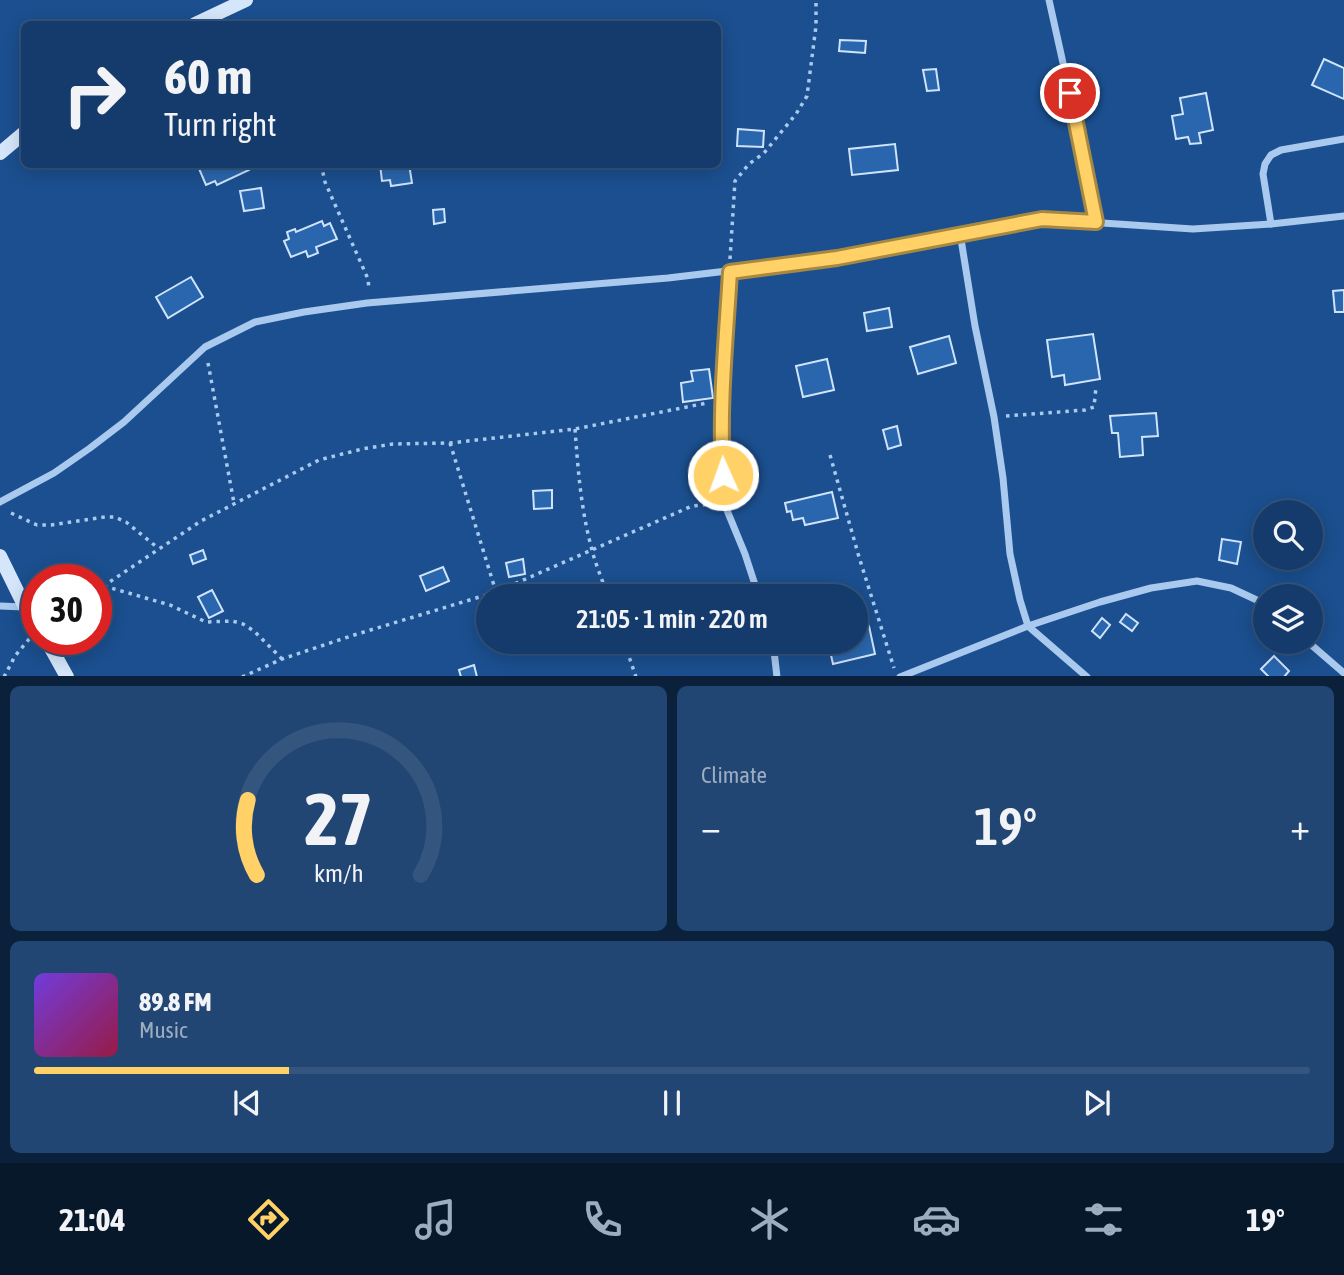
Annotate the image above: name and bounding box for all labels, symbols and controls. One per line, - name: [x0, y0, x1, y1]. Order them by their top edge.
- text: 60 m: [164, 48, 252, 104]
- icon: right: [49, 49, 140, 140]
- pin: [1040, 63, 1100, 123]
- icon: arrive: [1051, 74, 1089, 112]
- text: Turn right: [164, 106, 277, 143]
- position arrow: [686, 438, 760, 512]
- map controls: [1253, 500, 1323, 654]
- button: search: [1253, 500, 1323, 570]
- speed limit sign: 30: [21, 564, 112, 655]
- button: layers: [1253, 584, 1323, 654]
- text: 21:05 · 1 min · 220 m: [576, 604, 768, 634]
- text: Climate: [701, 762, 767, 788]
- text: 27: [304, 777, 373, 860]
- text: 19°: [974, 796, 1037, 856]
- text: −: [701, 805, 721, 848]
- text: +: [1290, 805, 1310, 848]
- text: km/h: [314, 858, 363, 886]
- text: 89.8 FM: [139, 987, 212, 1017]
- text: Music: [139, 1017, 187, 1043]
- icon: previous: [228, 1084, 266, 1122]
- icon: pause: [653, 1084, 691, 1122]
- icon: next: [1078, 1084, 1116, 1122]
- icon: directions: [244, 1195, 293, 1244]
- icon: music: [411, 1195, 460, 1244]
- icon: phone: [578, 1195, 627, 1244]
- icon: climate: [745, 1195, 794, 1244]
- icon: car: [912, 1195, 961, 1244]
- icon: filters: [1079, 1195, 1128, 1244]
- text: 21:04: [59, 1201, 126, 1238]
- text: 19°: [1246, 1201, 1285, 1238]

